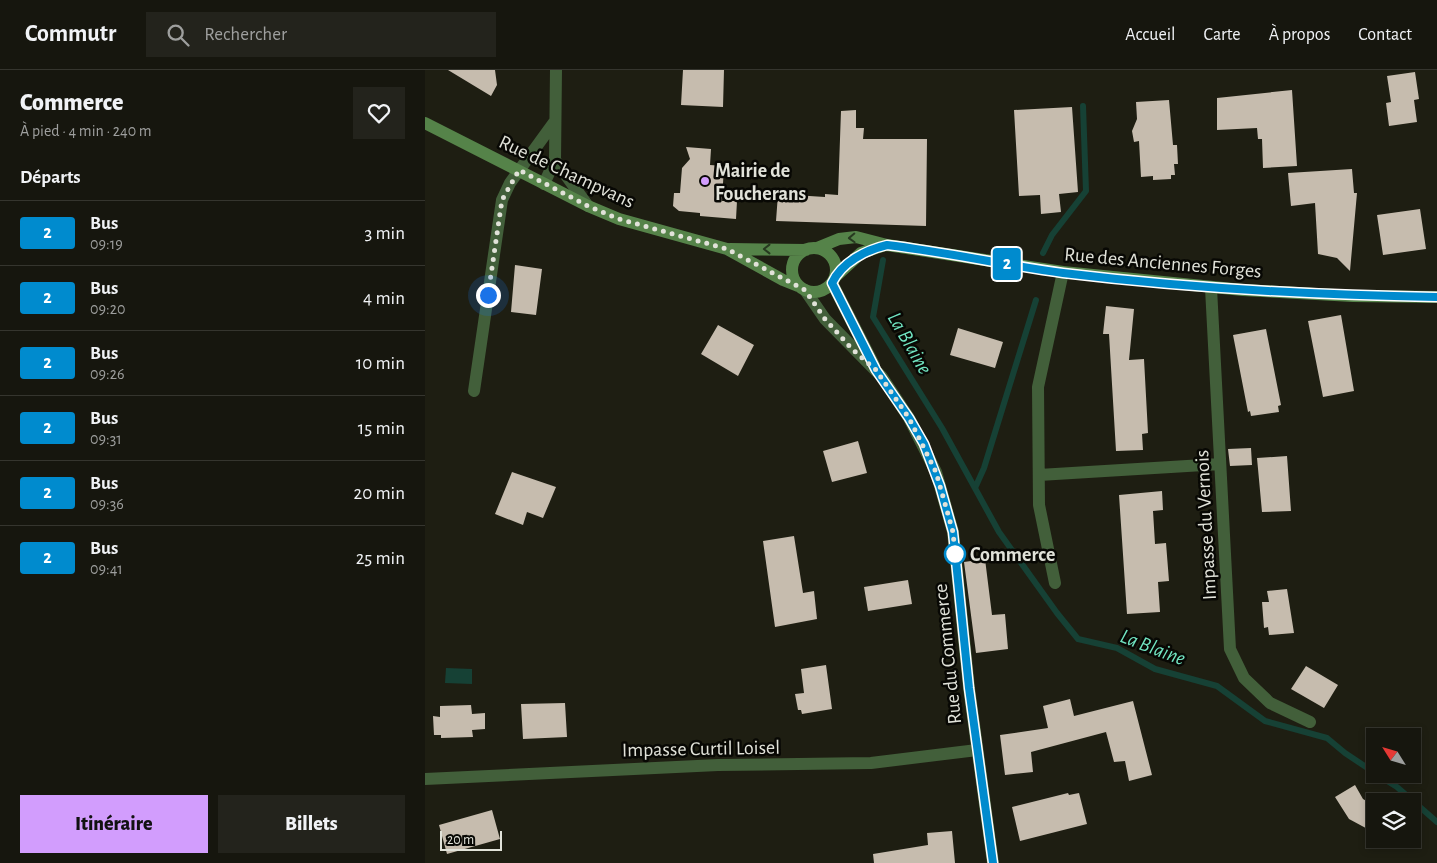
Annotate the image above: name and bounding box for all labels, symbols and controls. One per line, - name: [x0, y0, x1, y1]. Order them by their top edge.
- search box: [146, 12, 496, 57]
- icon: search: [164, 21, 192, 49]
- text: Commutr: [25, 22, 116, 46]
- text: Rechercher: [204, 25, 287, 44]
- text: Accueil: [1125, 26, 1176, 44]
- text: Carte: [1204, 26, 1241, 44]
- text: À propos: [1269, 26, 1330, 44]
- text: Contact: [1358, 26, 1412, 44]
- button: heart: [353, 87, 405, 139]
- text: Commerce: [20, 91, 123, 115]
- text: À pied · 4 min · 240 m: [20, 123, 152, 139]
- street label: Rue de Champvans: [496, 132, 637, 212]
- place label: Mairie de Foucherans: [715, 161, 806, 204]
- text: Départs: [20, 168, 81, 187]
- marker: Mairie de Foucherans: [699, 175, 711, 187]
- text: Bus: [90, 214, 118, 233]
- text: 2: [43, 224, 52, 242]
- text: 3 min: [364, 224, 405, 243]
- one-way arrow: [847, 233, 855, 244]
- text: 09:19: [90, 236, 123, 252]
- one-way arrow: [763, 244, 770, 254]
- street label: Rue des Anciennes Forges: [1063, 244, 1262, 282]
- line badge: 2: [991, 248, 1023, 280]
- text: 2: [1003, 255, 1011, 273]
- text: Bus: [90, 279, 118, 298]
- your location: [476, 283, 501, 308]
- text: 2: [43, 289, 52, 307]
- text: 4 min: [363, 289, 405, 308]
- text: 09:20: [90, 301, 125, 317]
- water label: La Blaine: [883, 309, 936, 378]
- text: Bus: [90, 344, 118, 363]
- text: 2: [43, 354, 52, 372]
- text: 10 min: [356, 354, 405, 373]
- text: 09:26: [90, 366, 124, 382]
- text: Bus: [90, 409, 118, 428]
- text: 2: [43, 419, 52, 437]
- text: 15 min: [358, 419, 405, 438]
- text: 09:31: [90, 431, 122, 447]
- street label: Impasse du Vernois: [1192, 449, 1220, 600]
- text: Bus: [90, 474, 118, 493]
- text: 2: [43, 484, 52, 502]
- text: 20 min: [354, 484, 405, 503]
- text: 09:36: [90, 496, 124, 512]
- text: Bus: [90, 539, 118, 558]
- marker: Commerce: [944, 543, 966, 565]
- place label: Commerce: [970, 545, 1055, 565]
- text: 2: [43, 549, 52, 567]
- text: 25 min: [356, 549, 405, 568]
- text: 09:41: [90, 561, 123, 577]
- street label: Rue du Commerce: [931, 583, 965, 725]
- water label: La Blaine: [1117, 625, 1188, 669]
- north arrow: [1366, 728, 1421, 782]
- map controls: [1366, 728, 1421, 848]
- street label: Impasse Curtil Loisel: [622, 738, 780, 760]
- button: layers: [1366, 793, 1421, 848]
- button: Itinéraire: [20, 795, 208, 853]
- button: Billets: [218, 795, 405, 853]
- scale bar: [440, 828, 503, 851]
- text: 20 m: [447, 833, 474, 847]

